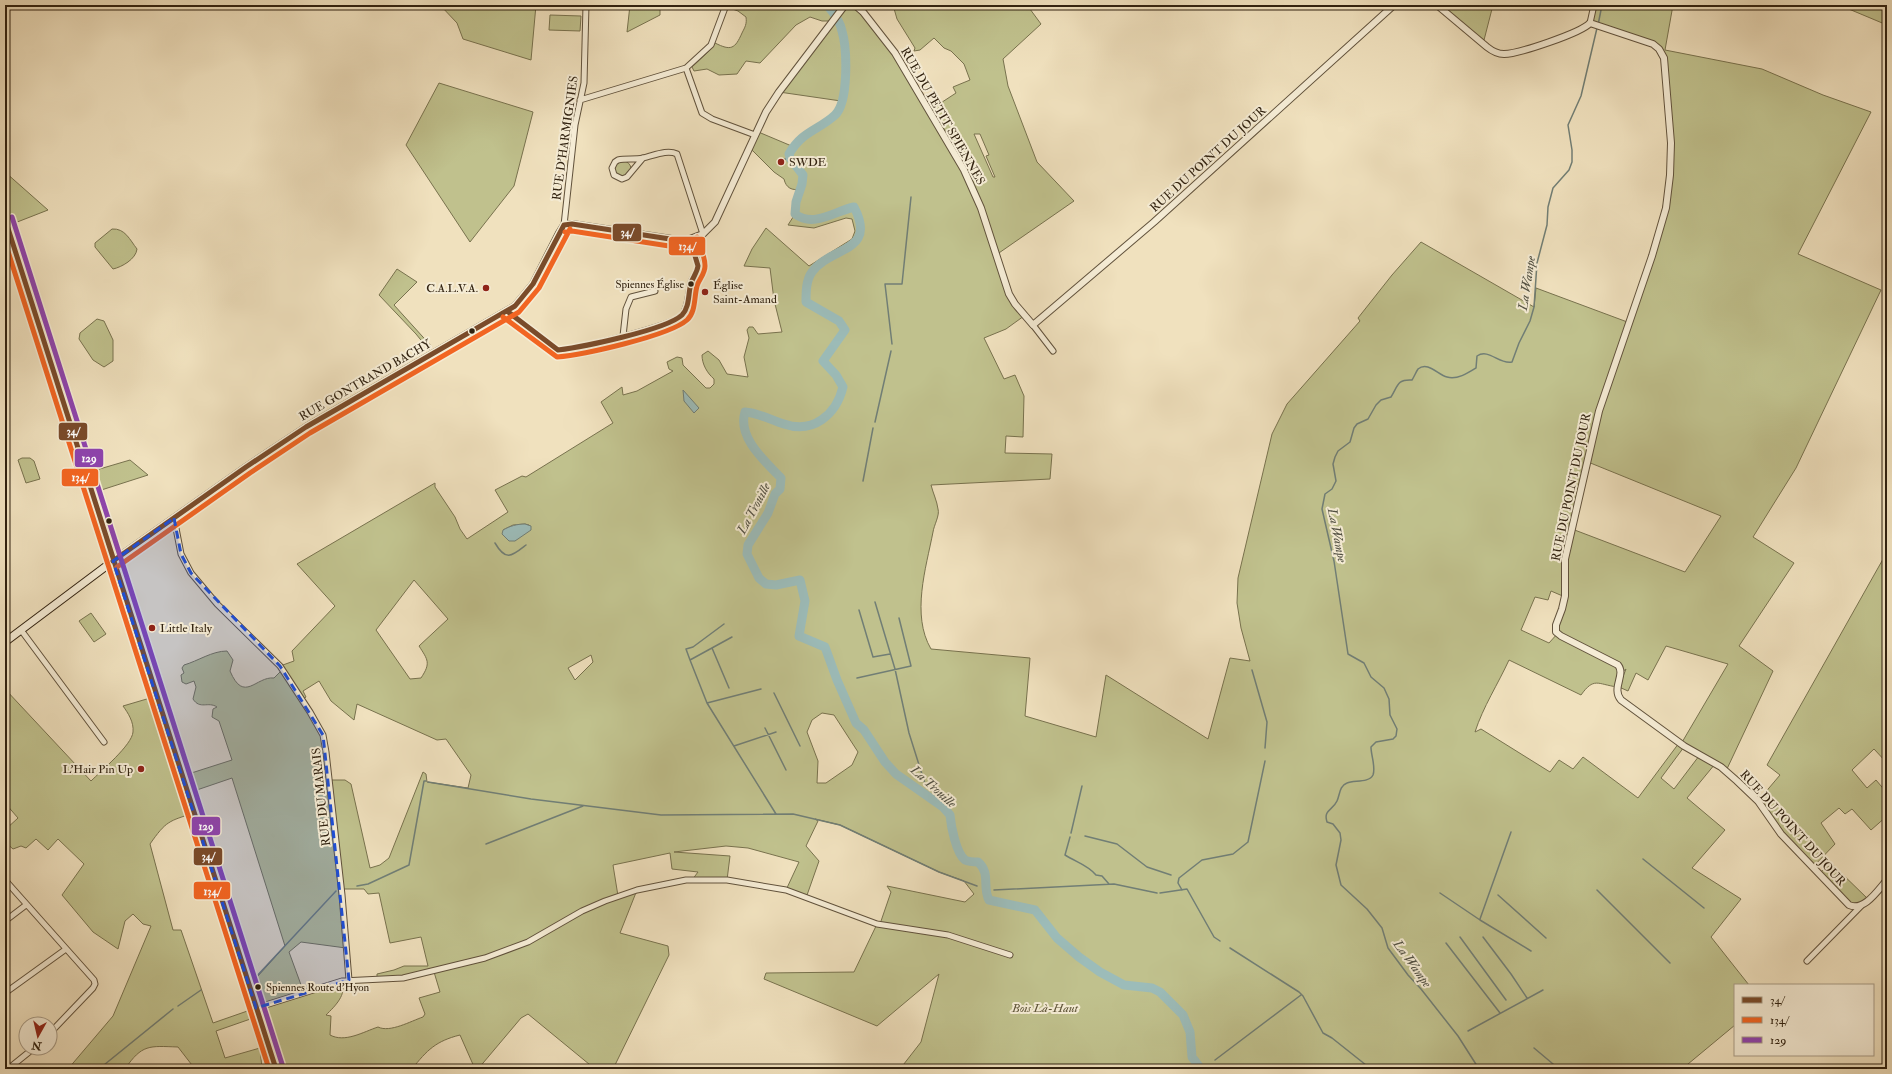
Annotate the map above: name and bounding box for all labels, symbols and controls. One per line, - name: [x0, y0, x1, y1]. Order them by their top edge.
- street label: RUE DU PETIT SPIENNES: [897, 45, 988, 188]
- street label: RUE D'HARMIGNIES: [549, 75, 582, 201]
- street label: RUE DU POINT DU JOUR: [1147, 103, 1270, 215]
- place label: SWDE: [789, 155, 827, 170]
- marker: SWDE: [776, 157, 786, 167]
- line badge: 34/: [612, 223, 642, 242]
- text: 34/: [620, 226, 635, 240]
- line badge: 134/: [668, 236, 706, 256]
- text: 134/: [678, 240, 697, 254]
- water label: La Wampe: [1515, 254, 1539, 313]
- place label: Spiennes Église: [615, 277, 684, 292]
- place label: Église Saint-Amand: [713, 278, 777, 307]
- marker: Spiennes Église: [686, 279, 696, 289]
- place label: C.A.L.V.A.: [426, 281, 478, 296]
- marker: C.A.L.V.A.: [481, 283, 491, 293]
- marker: Église Saint-Amand: [700, 287, 710, 297]
- unlabelled marker: [467, 326, 477, 336]
- street label: RUE GONTRAND BACHY: [296, 336, 435, 425]
- street label: RUE DU POINT DU JOUR: [1548, 411, 1595, 562]
- line badge: 34/: [58, 422, 88, 441]
- text: 34/: [66, 425, 81, 439]
- line badge: 129: [74, 448, 104, 468]
- text: 129: [81, 452, 97, 465]
- line badge: 134/: [61, 468, 99, 487]
- text: 134/: [71, 471, 90, 485]
- water label: La Trouille: [733, 479, 774, 538]
- water label: La Wampe: [1324, 506, 1350, 564]
- unlabelled marker: [104, 516, 114, 526]
- place label: Little Italy: [160, 621, 213, 636]
- marker: Little Italy: [147, 623, 157, 633]
- street label: RUE DU MARAIS: [309, 747, 334, 847]
- water label: La Trouille: [906, 761, 960, 812]
- place label: L'Hair Pin Up: [63, 762, 133, 777]
- marker: L'Hair Pin Up: [136, 764, 146, 774]
- street label: RUE DU POINT DU JOUR: [1737, 767, 1849, 890]
- line badge: 129: [191, 816, 221, 836]
- text: 129: [198, 820, 214, 833]
- line badge: 34/: [193, 847, 223, 866]
- text: 34/: [201, 850, 216, 864]
- line badge: 134/: [193, 881, 231, 900]
- text: 134/: [203, 885, 222, 899]
- water label: La Wampe: [1389, 936, 1435, 991]
- place label: Spiennes Route d'Hyon: [266, 981, 369, 995]
- marker: Spiennes Route d'Hyon: [253, 982, 263, 992]
- legend: [1734, 984, 1874, 1056]
- text: 34/: [1770, 993, 1786, 1008]
- park label: Bois Là-Haut: [1011, 1001, 1078, 1016]
- text: 134/: [1770, 1013, 1791, 1028]
- north arrow: [18, 1016, 58, 1056]
- text: 129: [1770, 1033, 1787, 1048]
- text: N: [30, 1038, 43, 1053]

